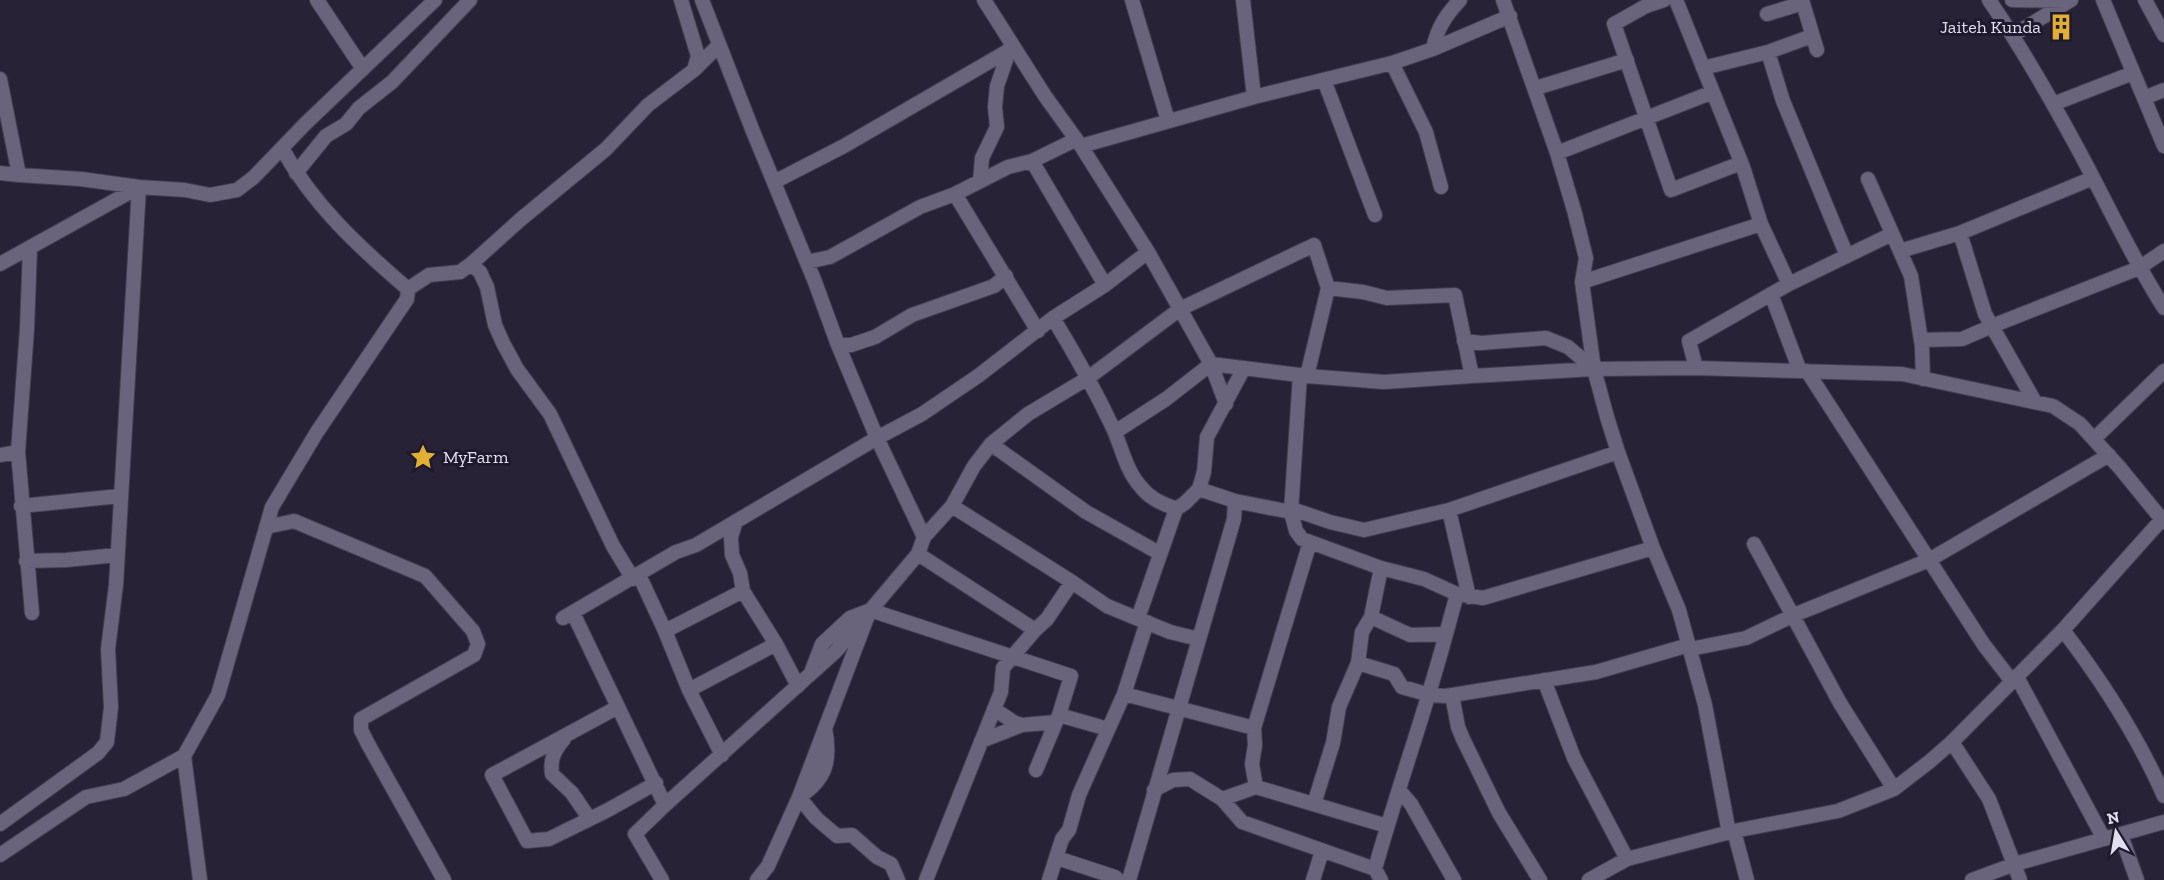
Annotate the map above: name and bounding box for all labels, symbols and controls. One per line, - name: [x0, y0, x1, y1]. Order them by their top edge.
- building icon: Jaiteh Kunda: [2046, 12, 2076, 42]
- place label: Jaiteh Kunda: [1940, 16, 2041, 38]
- place icon: MyFarm: [408, 442, 438, 472]
- place label: MyFarm: [443, 446, 509, 468]
- north arrow: [2086, 802, 2146, 862]
- text: N: [2105, 807, 2121, 828]

